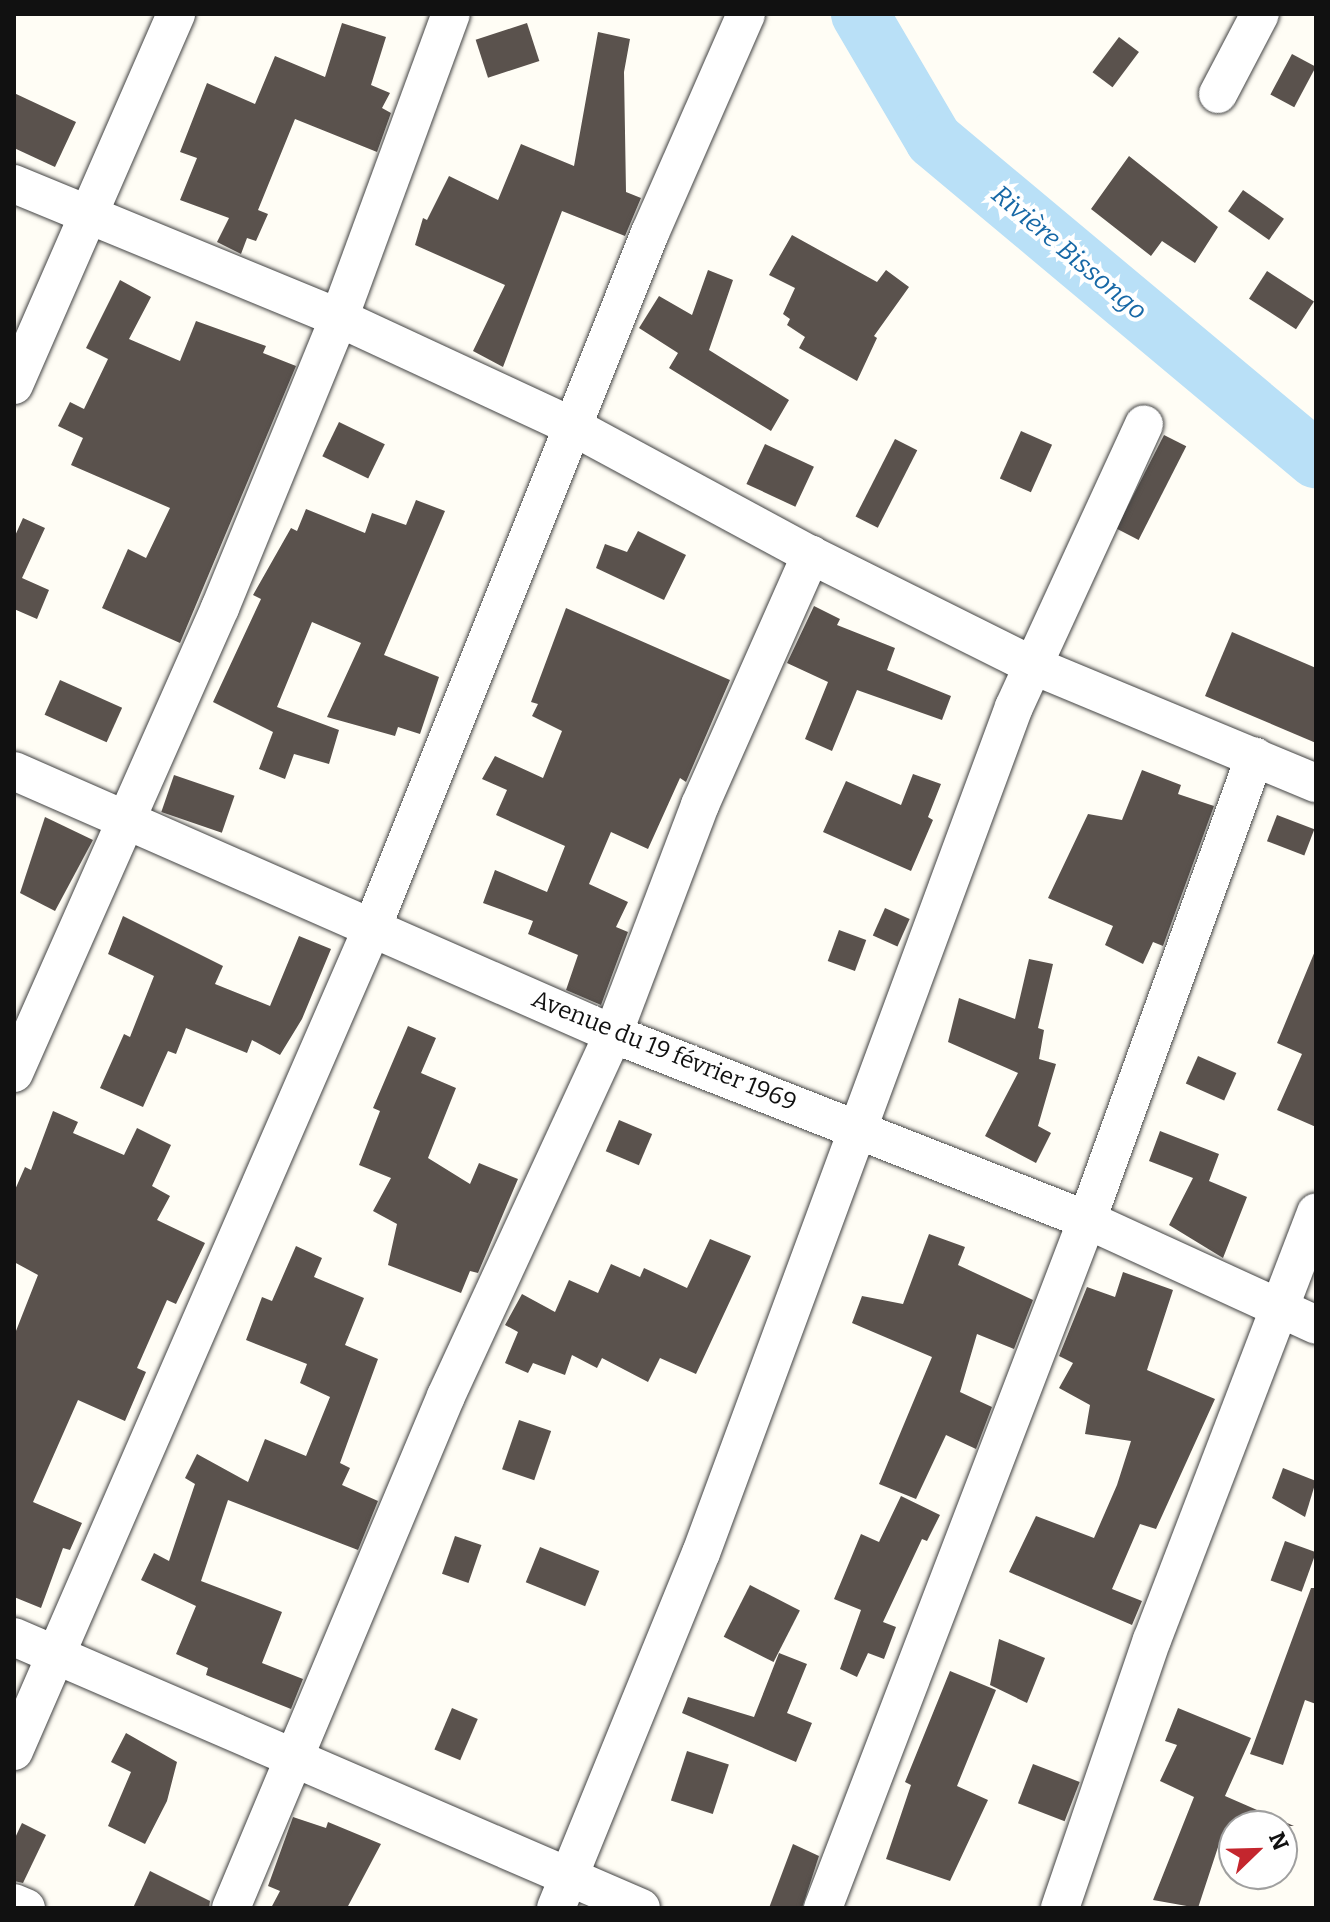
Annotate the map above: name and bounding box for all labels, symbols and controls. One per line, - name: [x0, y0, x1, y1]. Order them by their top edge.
- water label: Rivière Bissongo: [985, 179, 1153, 327]
- street label: Avenue du 19 février 1969: [527, 985, 801, 1117]
- north arrow: [1218, 1810, 1298, 1890]
- text: N: [1263, 1828, 1294, 1854]

